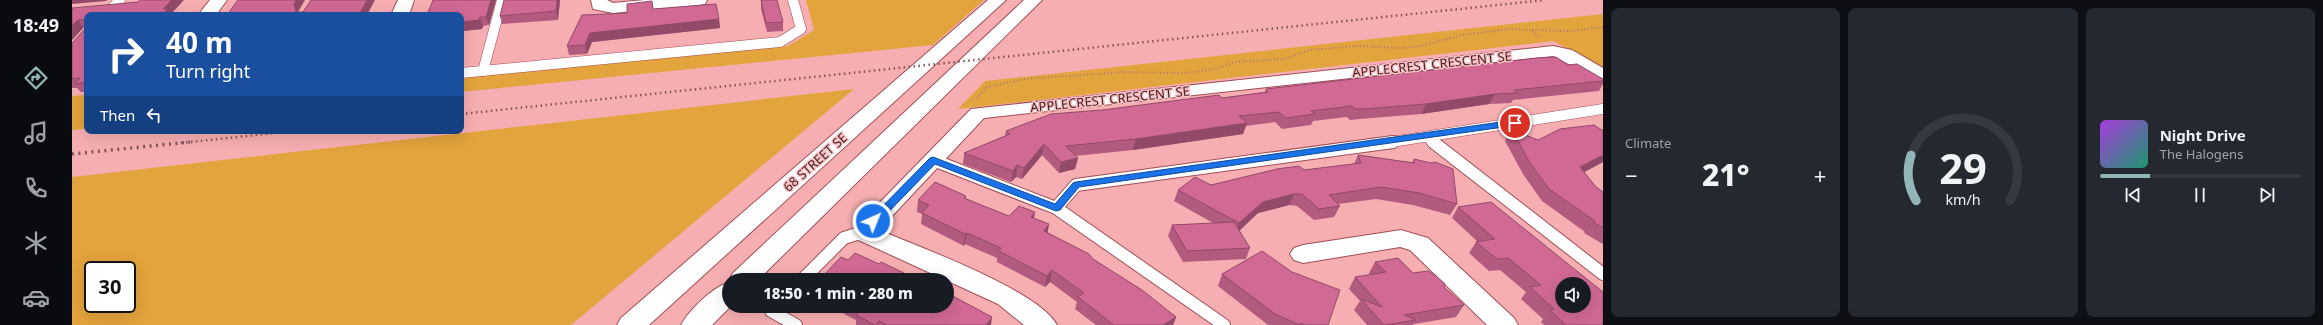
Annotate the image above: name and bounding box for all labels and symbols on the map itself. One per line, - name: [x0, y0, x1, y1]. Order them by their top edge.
- street label: APPLECREST CRESCENT SE: [1351, 47, 1513, 81]
- street label: APPLECREST CRESCENT SE: [1029, 82, 1191, 116]
- pin: [1498, 106, 1532, 140]
- street label: 68 STREET SE: [779, 128, 851, 196]
- position arrow: [852, 200, 894, 242]
- speed limit sign: 30: [84, 261, 136, 313]

